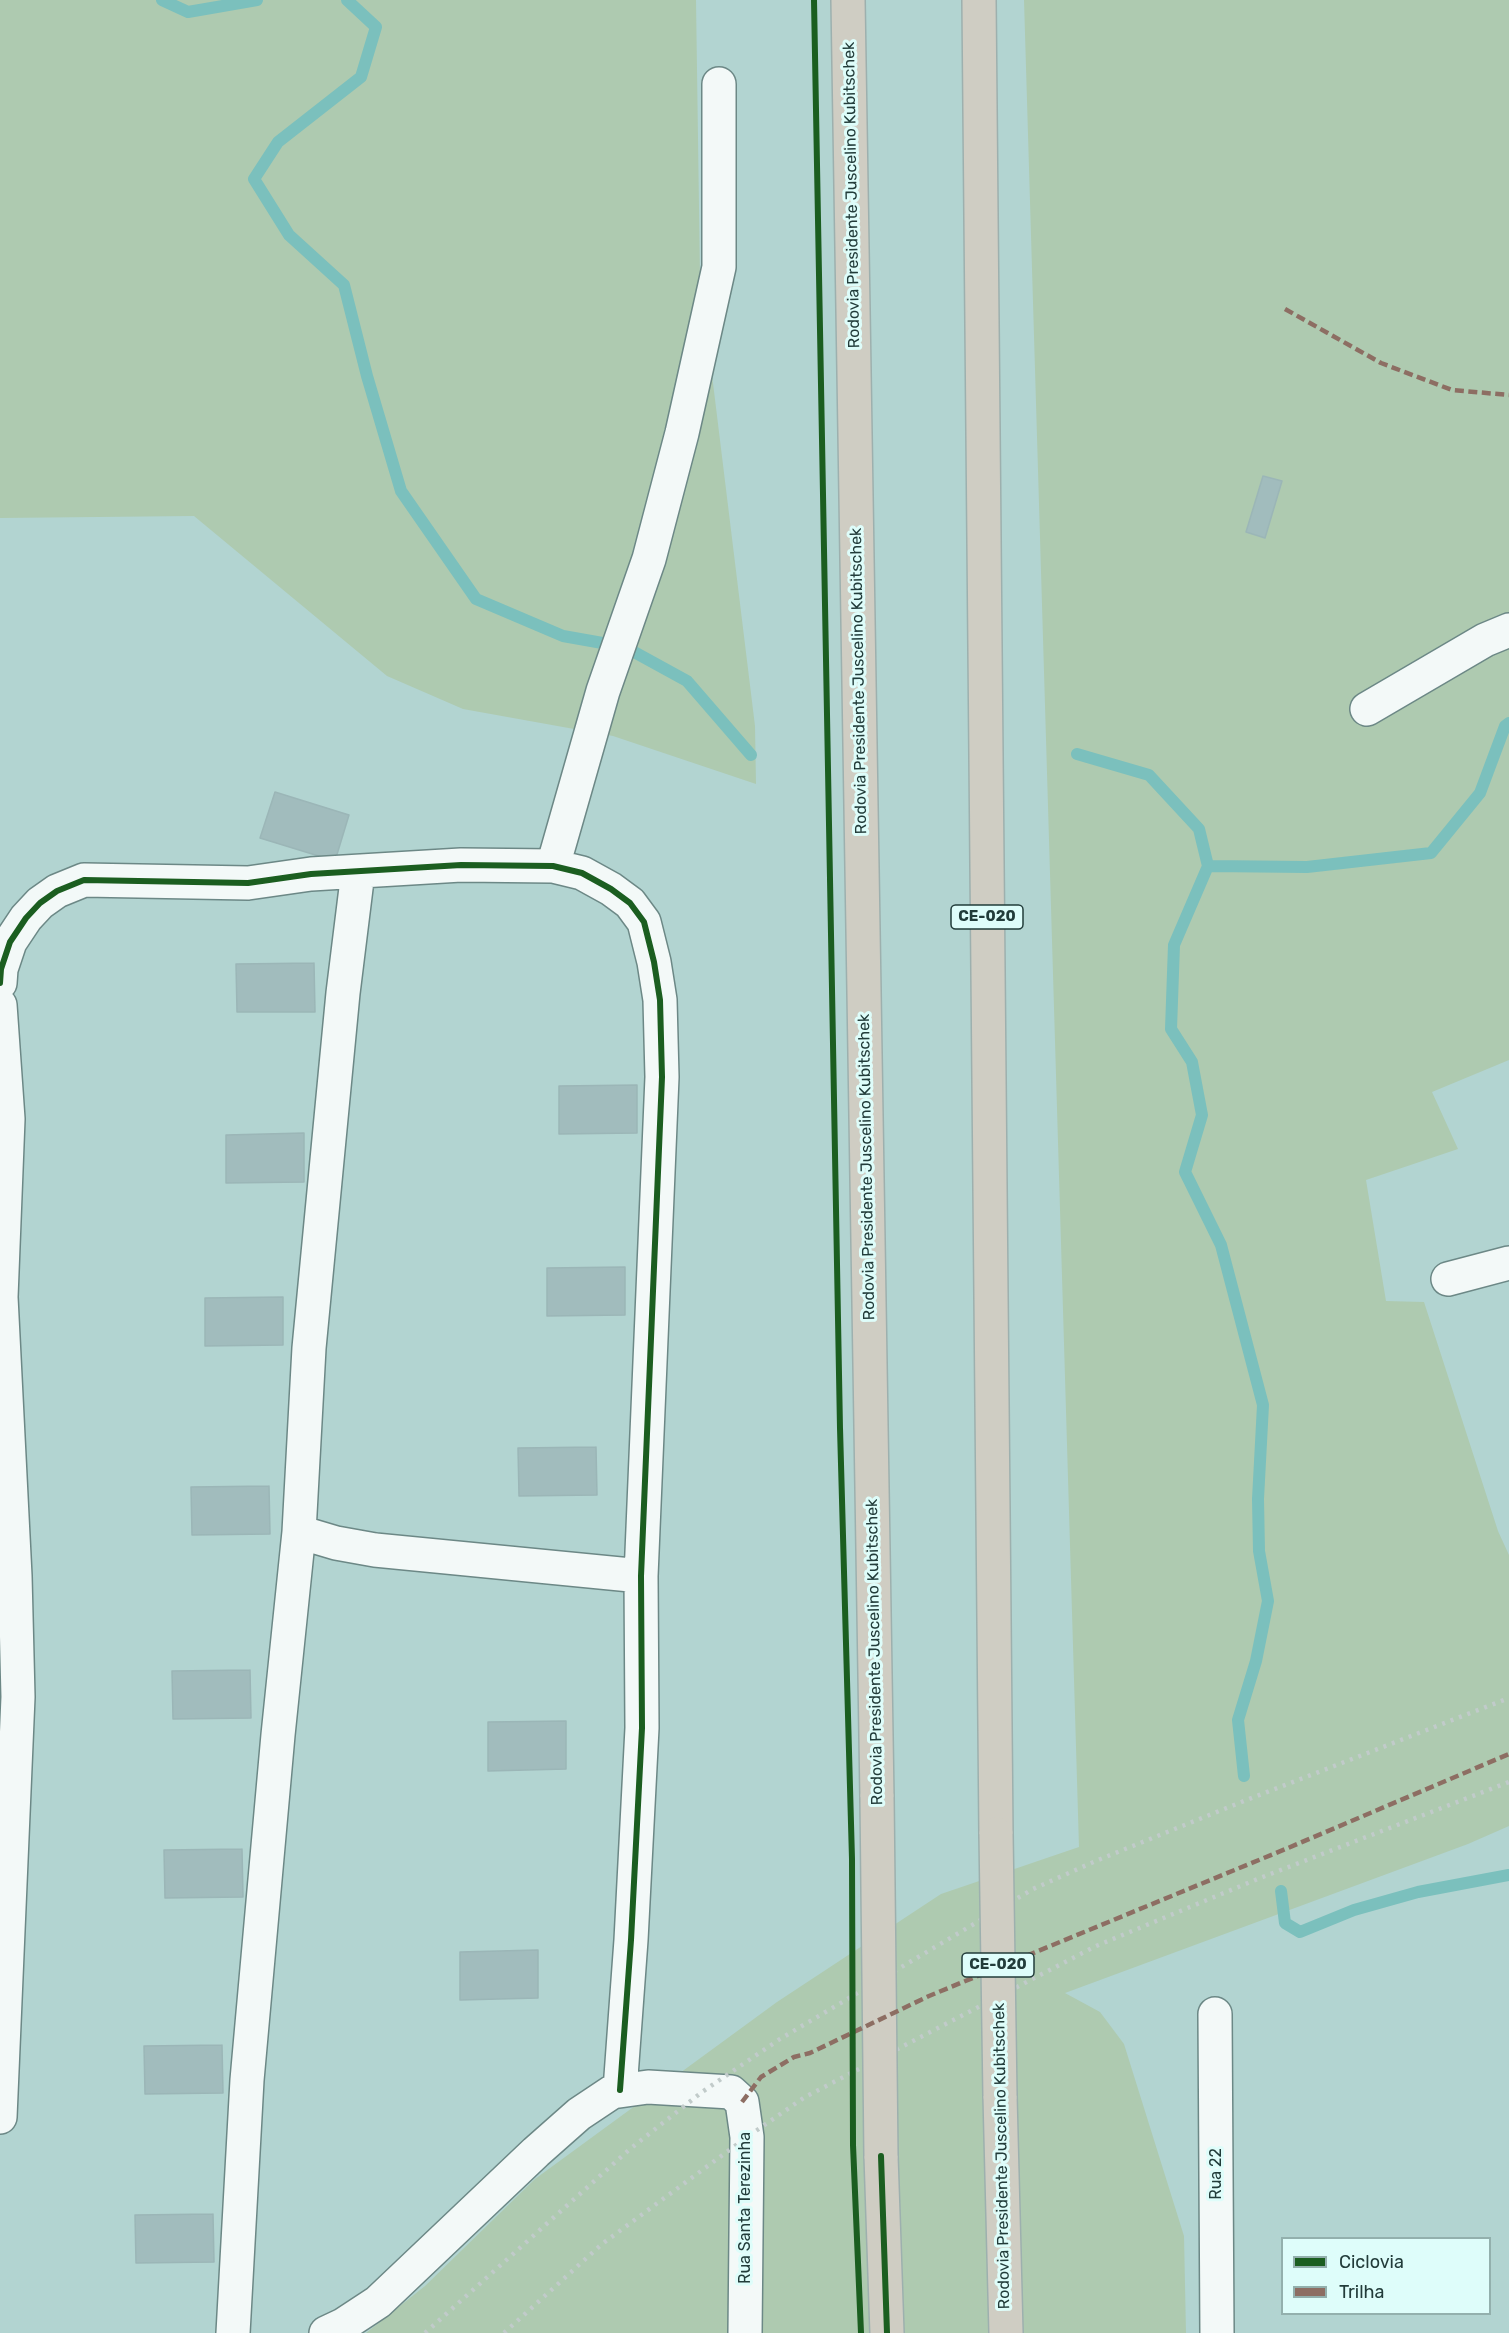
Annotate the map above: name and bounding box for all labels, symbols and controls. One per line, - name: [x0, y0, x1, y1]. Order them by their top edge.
- street label: Rodovia Presidente Juscelino Kubitschek: [840, 42, 864, 348]
- street label: Rodovia Presidente Juscelino Kubitschek: [847, 528, 871, 834]
- road number: CE-020: [951, 905, 1023, 929]
- street label: Rodovia Presidente Juscelino Kubitschek: [855, 1014, 879, 1320]
- street label: Rodovia Presidente Juscelino Kubitschek: [863, 1499, 887, 1805]
- road number: CE-020: [962, 1953, 1034, 1977]
- street label: Rodovia Presidente Juscelino Kubitschek: [990, 2003, 1014, 2309]
- street label: Rua Santa Terezinha: [735, 2132, 755, 2284]
- street label: Rua 22: [1206, 2148, 1226, 2200]
- legend: [1281, 2237, 1491, 2315]
- text: Ciclovia: [1339, 2251, 1404, 2273]
- text: Trilha: [1339, 2281, 1384, 2303]

